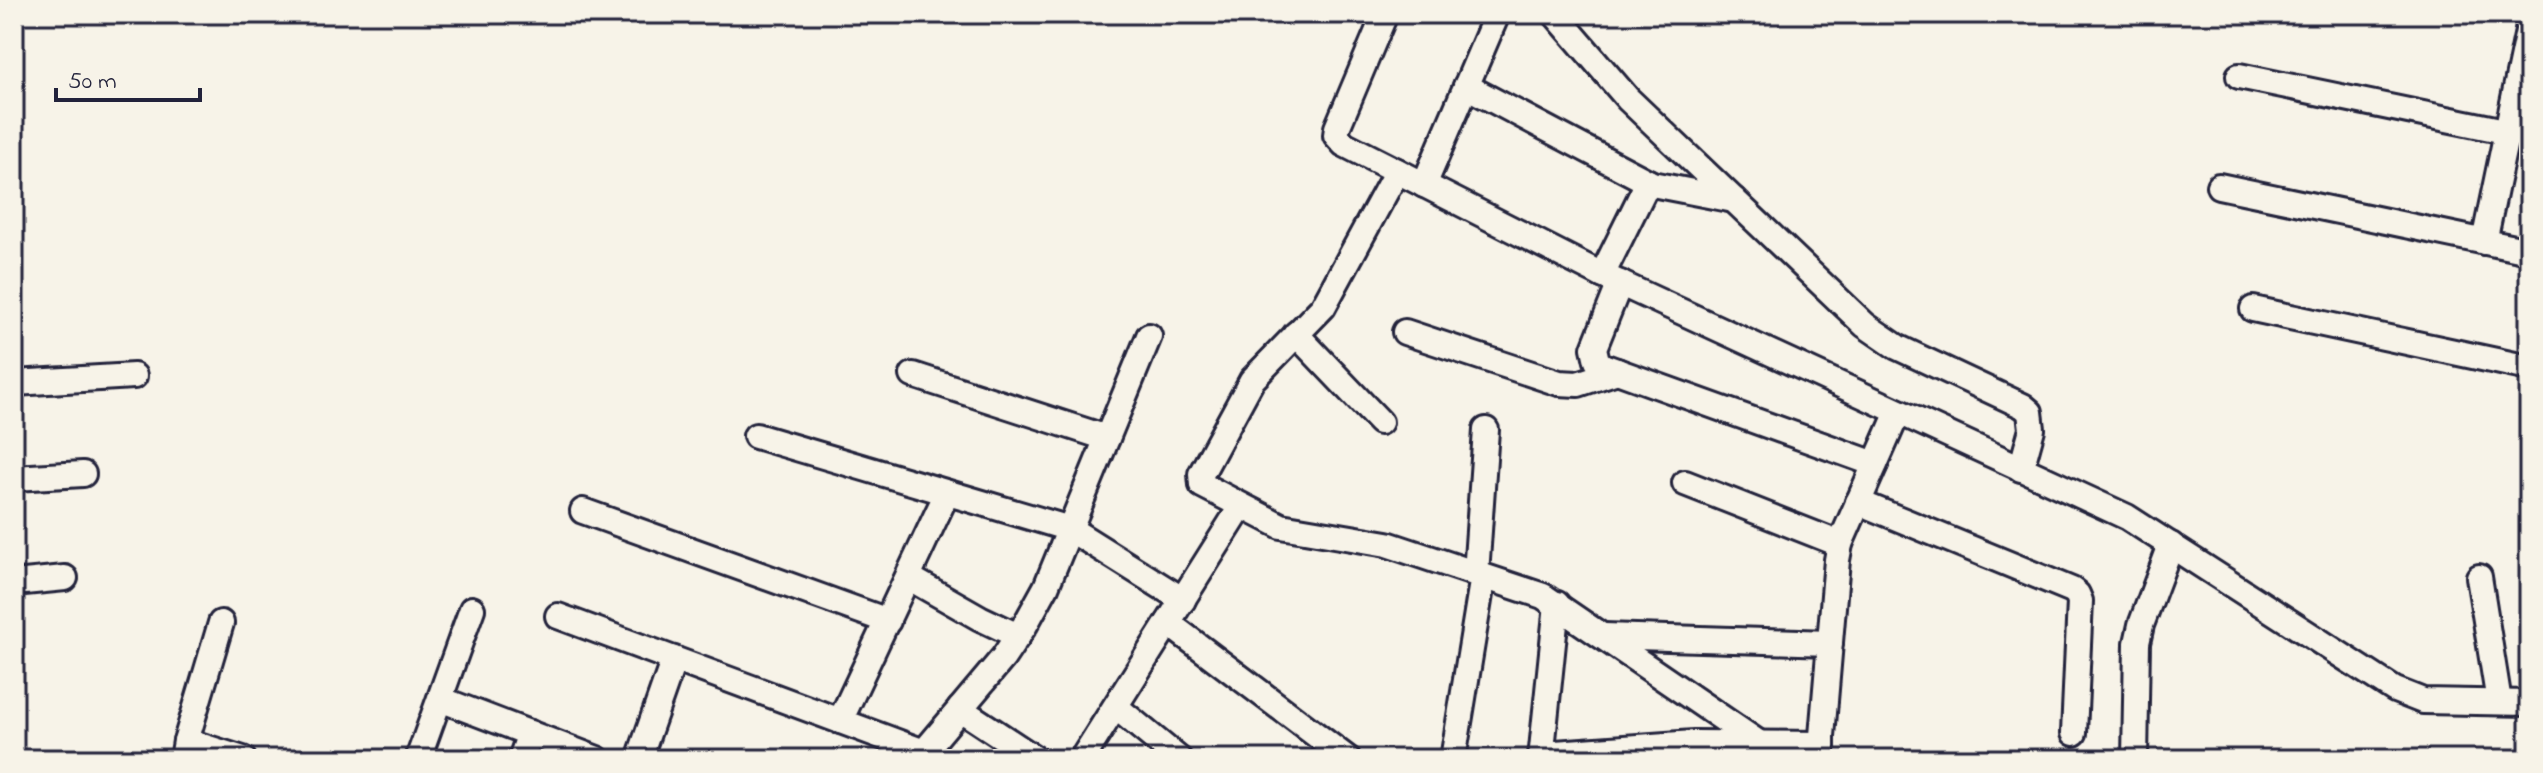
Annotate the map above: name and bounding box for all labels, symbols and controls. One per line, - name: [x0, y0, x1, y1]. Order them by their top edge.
- scale bar: [56, 52, 200, 102]
- text: 50 m: [68, 65, 117, 100]

